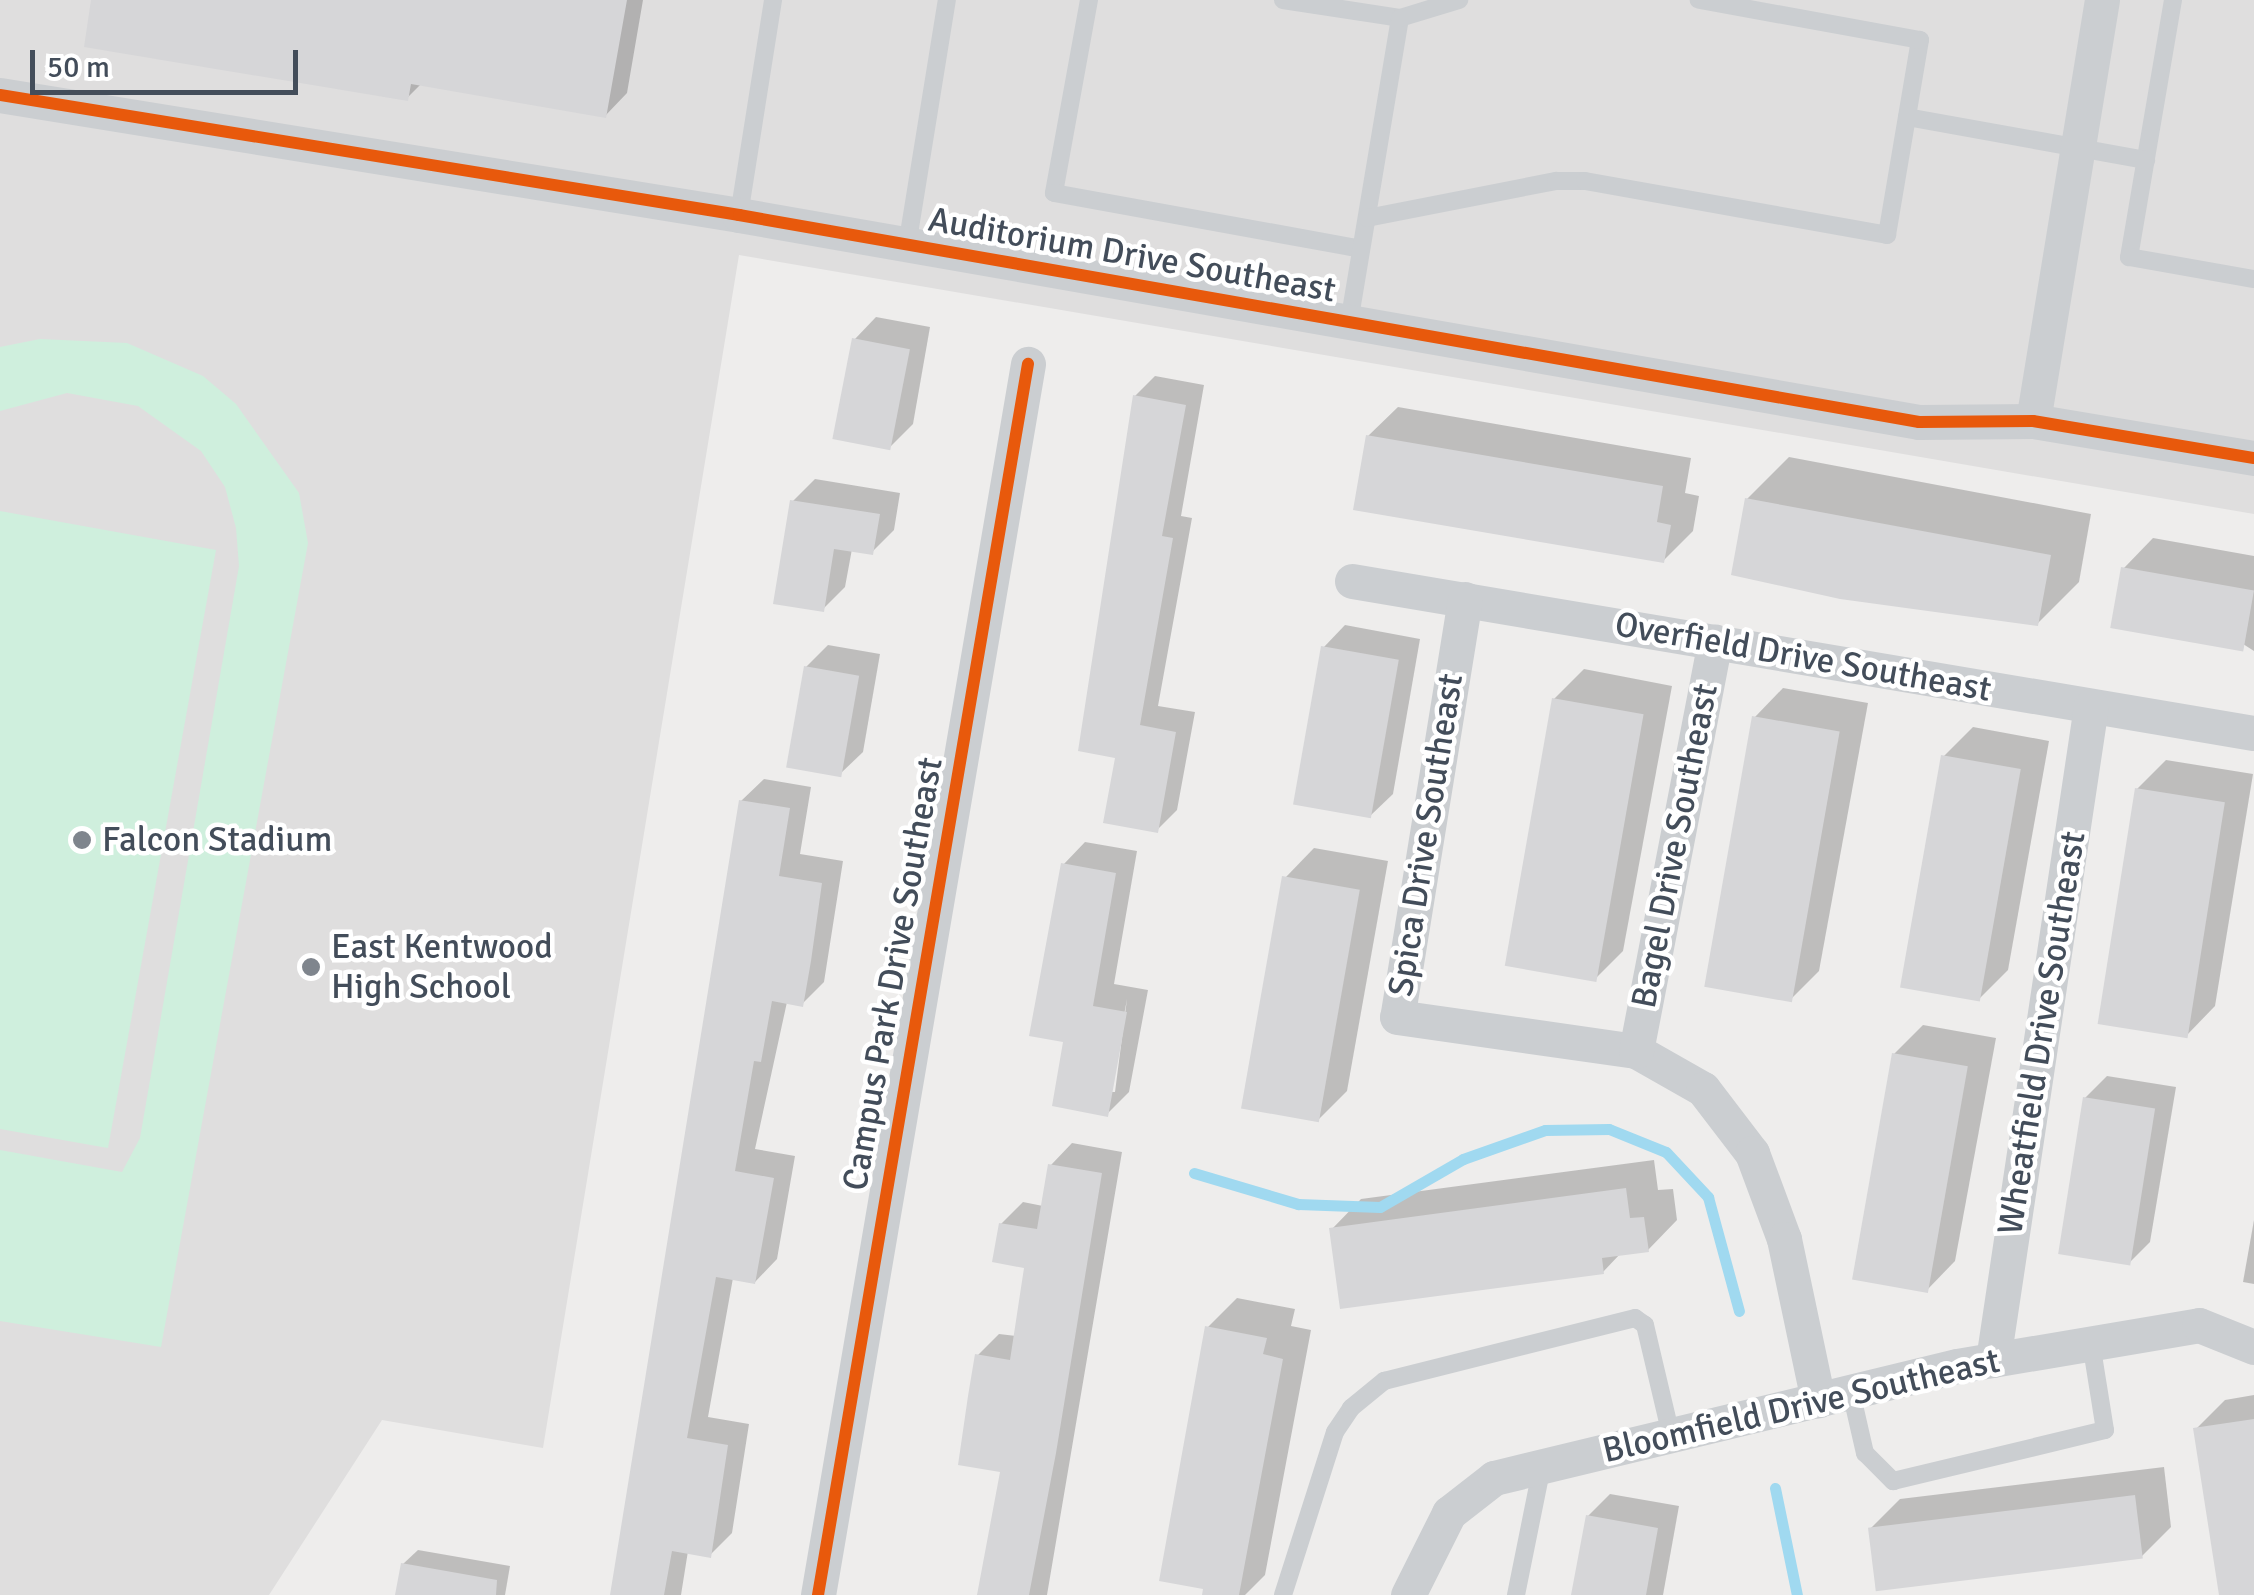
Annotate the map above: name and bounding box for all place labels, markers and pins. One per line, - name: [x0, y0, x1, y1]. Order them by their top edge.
- place label: Falcon Stadium: [102, 819, 332, 861]
- marker: Falcon Stadium: [71, 829, 93, 851]
- place label: East Kentwood High School: [331, 926, 553, 1008]
- marker: East Kentwood High School: [300, 956, 322, 978]

